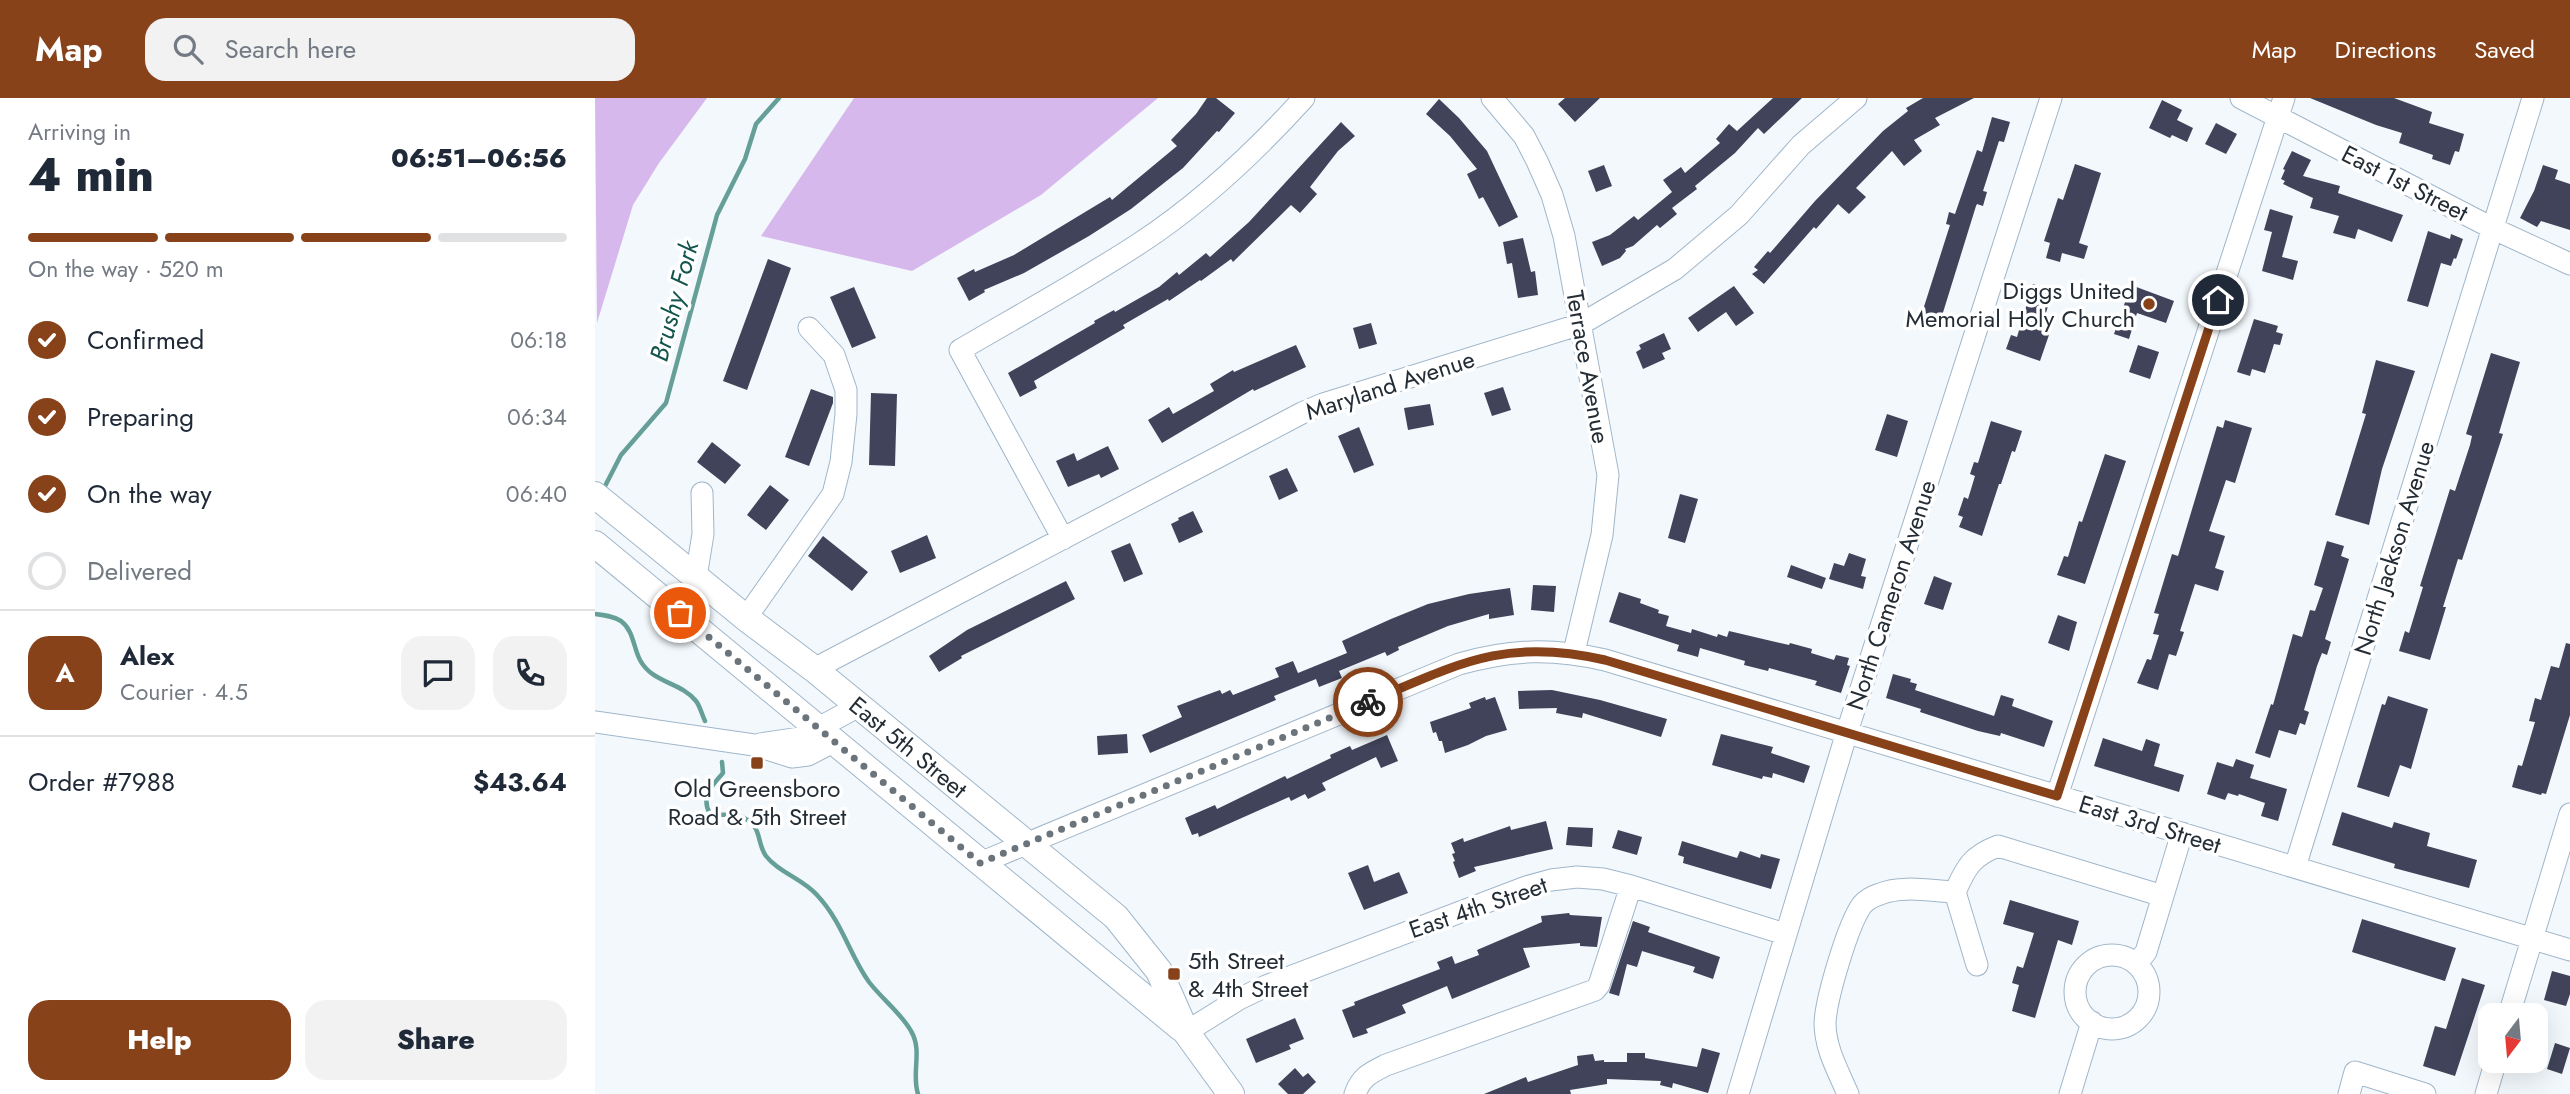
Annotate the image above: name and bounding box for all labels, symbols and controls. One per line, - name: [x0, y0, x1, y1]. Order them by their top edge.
- search box: [145, 18, 635, 81]
- text: Map: [35, 26, 103, 73]
- icon: search: [169, 30, 207, 68]
- text: Search here: [225, 30, 356, 68]
- text: Map: [2252, 32, 2297, 67]
- text: Directions: [2335, 32, 2436, 67]
- text: Saved: [2474, 32, 2535, 67]
- text: Arriving in: [28, 115, 131, 149]
- street label: East 1st Street: [2336, 136, 2475, 230]
- text: 06:51–06:56: [391, 139, 567, 177]
- text: 4 min: [28, 142, 154, 208]
- water label: Brushy Fork: [640, 235, 709, 366]
- text: On the way · 520 m: [28, 252, 224, 286]
- pin: [2188, 270, 2248, 330]
- place label: Diggs United Memorial Holy Church: [1906, 273, 2135, 336]
- icon: home: [2199, 281, 2237, 319]
- street label: Terrace Avenue: [1557, 288, 1619, 446]
- marker: Diggs United Memorial Holy Church: [2141, 296, 2157, 312]
- icon: check: [28, 321, 66, 359]
- text: Confirmed: [87, 321, 204, 359]
- text: 06:18: [510, 323, 567, 357]
- street label: Maryland Avenue: [1301, 341, 1479, 429]
- icon: check: [28, 398, 66, 436]
- text: Preparing: [87, 398, 194, 436]
- text: 06:34: [507, 400, 567, 434]
- street label: North Jackson Avenue: [2345, 437, 2443, 659]
- icon: check: [28, 475, 66, 513]
- text: On the way: [87, 475, 212, 513]
- street label: North Cameron Avenue: [1837, 475, 1945, 715]
- text: 06:40: [506, 477, 567, 511]
- text: Delivered: [87, 552, 192, 590]
- pin: [650, 583, 710, 643]
- icon: bag: [661, 594, 699, 632]
- button: chat: [401, 636, 475, 710]
- button: phone: [493, 636, 567, 710]
- text: Alex: [120, 637, 174, 675]
- text: A: [55, 654, 75, 692]
- courier: [1333, 667, 1403, 737]
- text: Courier · 4.5: [120, 675, 248, 709]
- icon: bike: [1349, 683, 1387, 721]
- street label: East 5th Street: [842, 687, 975, 806]
- marker: Old Greensboro Road & 5th Street: [749, 755, 765, 771]
- text: Order #7988: [28, 763, 175, 801]
- text: $43.64: [473, 763, 567, 801]
- place label: Old Greensboro Road & 5th Street: [668, 771, 847, 834]
- street label: East 3rd Street: [2075, 786, 2226, 862]
- street label: East 4th Street: [1404, 867, 1552, 947]
- place label: 5th Street & 4th Street: [1188, 943, 1308, 1006]
- marker: 5th Street & 4th Street: [1166, 966, 1182, 982]
- button: Help: [28, 1000, 291, 1080]
- button: Share: [305, 1000, 567, 1080]
- north arrow: [2478, 1003, 2548, 1073]
- map controls: [2478, 1003, 2548, 1073]

